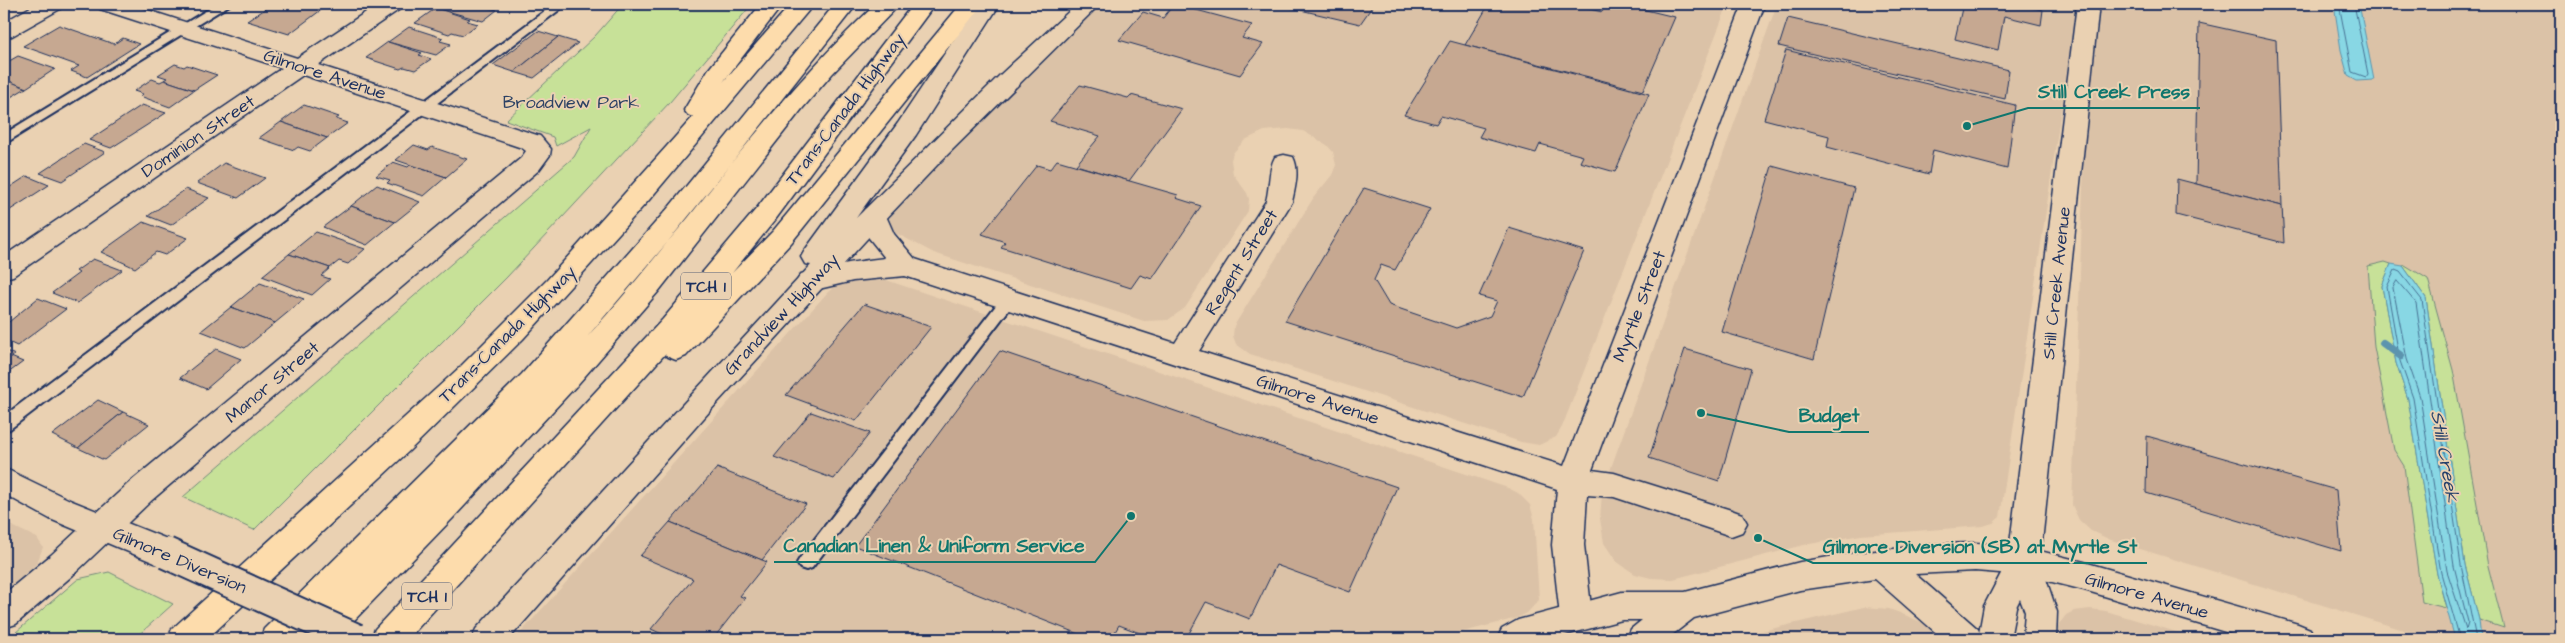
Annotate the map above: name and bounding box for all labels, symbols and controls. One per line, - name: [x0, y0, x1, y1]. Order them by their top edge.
- street label: Trans-Canada Highway: [780, 28, 912, 191]
- street label: Gilmore Avenue: [260, 43, 390, 106]
- callout: Still Creek Press: [2028, 74, 2200, 108]
- text: Still Creek Press: [2037, 79, 2190, 106]
- street label: Dominion Street: [137, 89, 261, 184]
- park label: Broadview Park: [503, 90, 639, 115]
- street label: Regent Street: [1199, 204, 1285, 321]
- street label: Still Creek Avenue: [2036, 205, 2077, 361]
- street label: Myrtle Street: [1607, 246, 1673, 366]
- street label: Grandview Highway: [718, 248, 845, 382]
- street label: Trans-Canada Highway: [433, 260, 582, 409]
- road number: TCH 1: [681, 272, 731, 300]
- street label: Manor Street: [220, 335, 325, 429]
- street label: Gilmore Avenue: [1253, 368, 1383, 431]
- callout: Budget: [1789, 398, 1869, 432]
- text: Budget: [1799, 403, 1860, 431]
- water label: Still Creek: [2423, 408, 2466, 504]
- street label: Gilmore Diversion: [109, 521, 251, 600]
- callout: Canadian Linen & Uniform Service: [774, 528, 1095, 562]
- callout: Gilmore Diversion (SB) at Myrtle St: [1813, 529, 2147, 563]
- text: Canadian Linen & Uniform Service: [784, 533, 1085, 560]
- text: Gilmore Diversion (SB) at Myrtle St: [1823, 534, 2138, 562]
- street label: Gilmore Avenue: [2082, 566, 2212, 625]
- road number: TCH 1: [402, 582, 452, 610]

